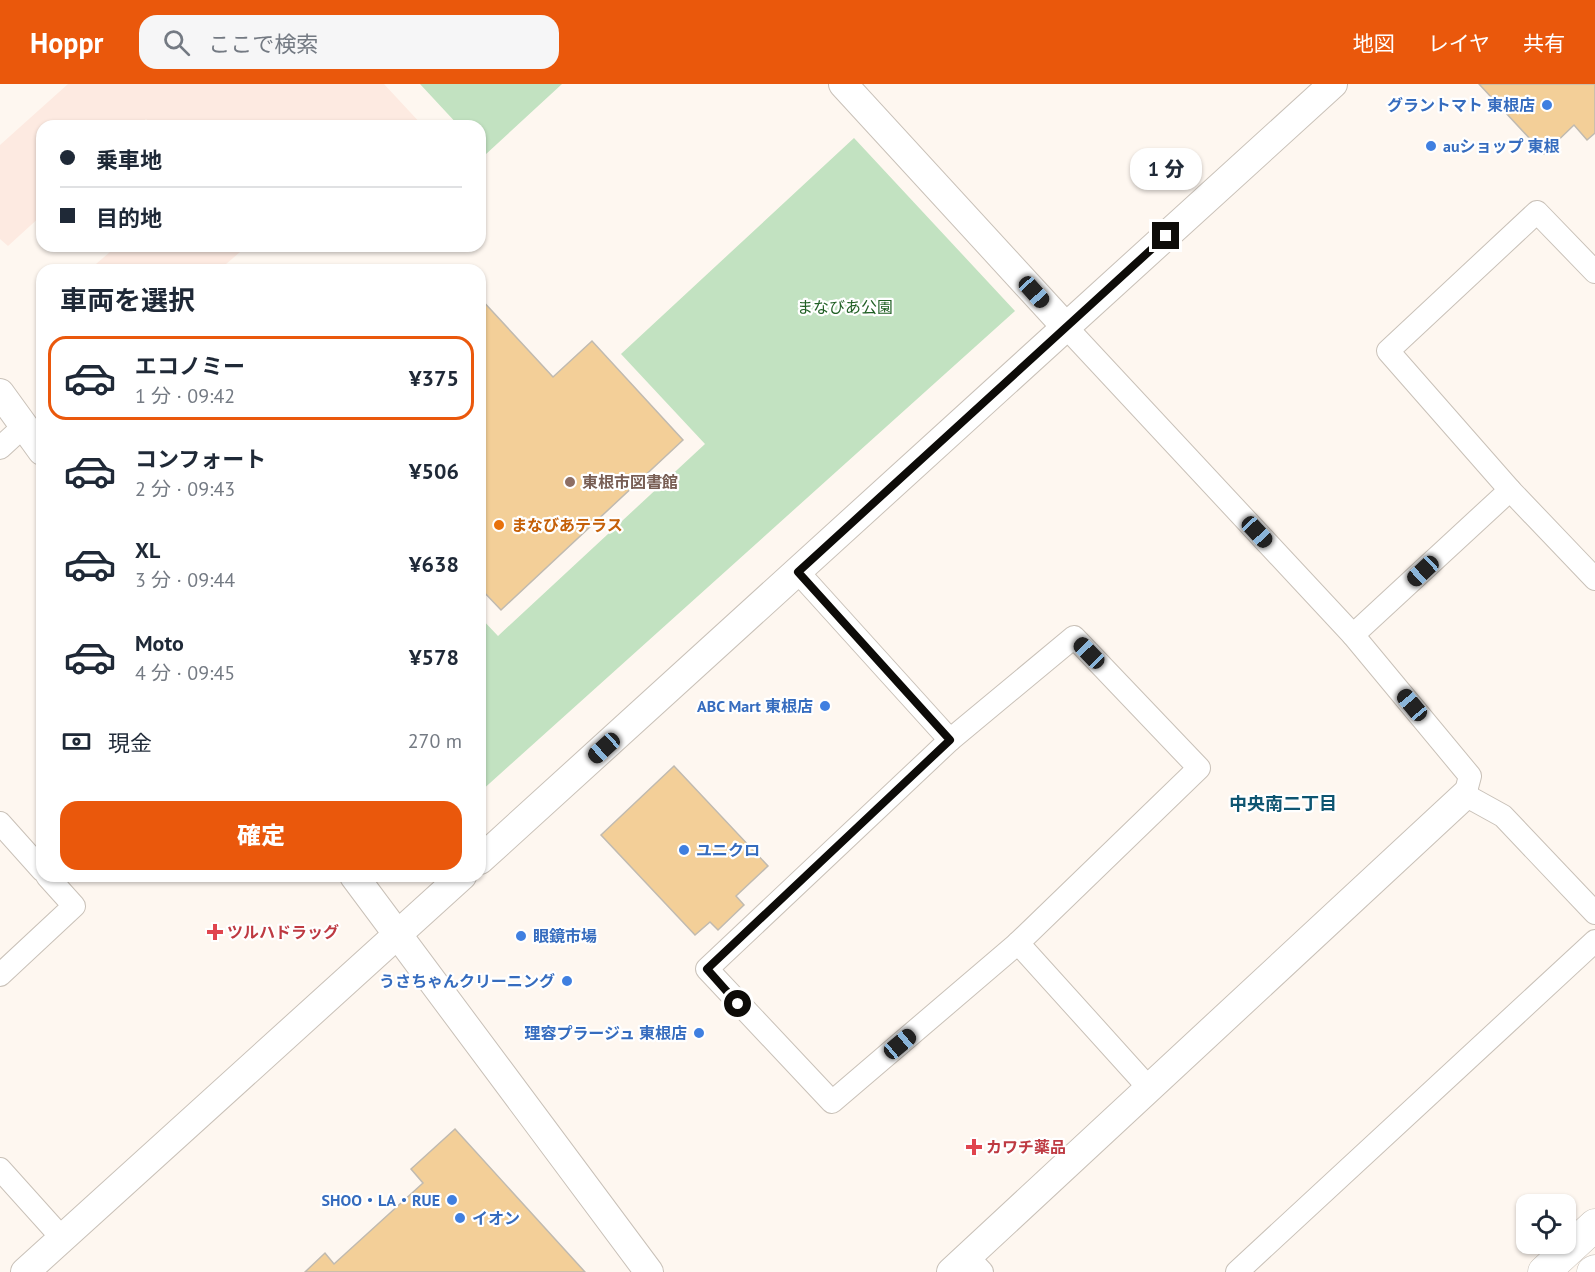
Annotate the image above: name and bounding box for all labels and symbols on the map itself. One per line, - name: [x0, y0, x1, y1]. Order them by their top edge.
- place label: グラントマト 東根店: [1387, 95, 1535, 115]
- marker: グラントマト 東根店: [1540, 98, 1554, 112]
- place label: auショップ 東根: [1443, 136, 1560, 156]
- marker: auショップ 東根: [1424, 139, 1438, 153]
- callout: 1 分: [1130, 149, 1202, 191]
- route end: [1152, 222, 1179, 249]
- car: [1015, 273, 1053, 311]
- park label: まなびあ公園: [797, 297, 893, 317]
- place label: 東根市図書館: [582, 472, 678, 492]
- marker: 東根市図書館: [563, 475, 577, 489]
- car: [1238, 513, 1276, 551]
- place label: まなびあテラス: [511, 515, 623, 535]
- marker: まなびあテラス: [492, 518, 506, 532]
- car: [1404, 552, 1442, 590]
- car: [1070, 634, 1108, 672]
- car: [1394, 685, 1430, 725]
- place label: ABC Mart 東根店: [697, 696, 813, 716]
- marker: ABC Mart 東根店: [818, 699, 832, 713]
- car: [585, 729, 623, 767]
- district label: 中央南二丁目: [1229, 792, 1337, 815]
- place label: ユニクロ: [696, 840, 760, 860]
- marker: ユニクロ: [677, 843, 691, 857]
- place label: ツルハドラッグ: [227, 922, 339, 942]
- marker: ツルハドラッグ: [208, 925, 222, 939]
- place label: 眼鏡市場: [533, 926, 597, 946]
- marker: 眼鏡市場: [514, 929, 528, 943]
- place label: うさちゃんクリーニング: [379, 971, 555, 991]
- marker: うさちゃんクリーニング: [560, 974, 574, 988]
- route start: [724, 990, 751, 1017]
- place label: 理容プラージュ 東根店: [524, 1023, 687, 1043]
- marker: 理容プラージュ 東根店: [692, 1026, 706, 1040]
- car: [880, 1026, 920, 1062]
- place label: カワチ薬品: [986, 1137, 1066, 1157]
- marker: カワチ薬品: [967, 1140, 981, 1154]
- place label: SHOO・LA・RUE: [322, 1190, 440, 1210]
- marker: SHOO・LA・RUE: [445, 1193, 459, 1207]
- place label: イオン: [472, 1208, 520, 1228]
- marker: イオン: [453, 1211, 467, 1225]

